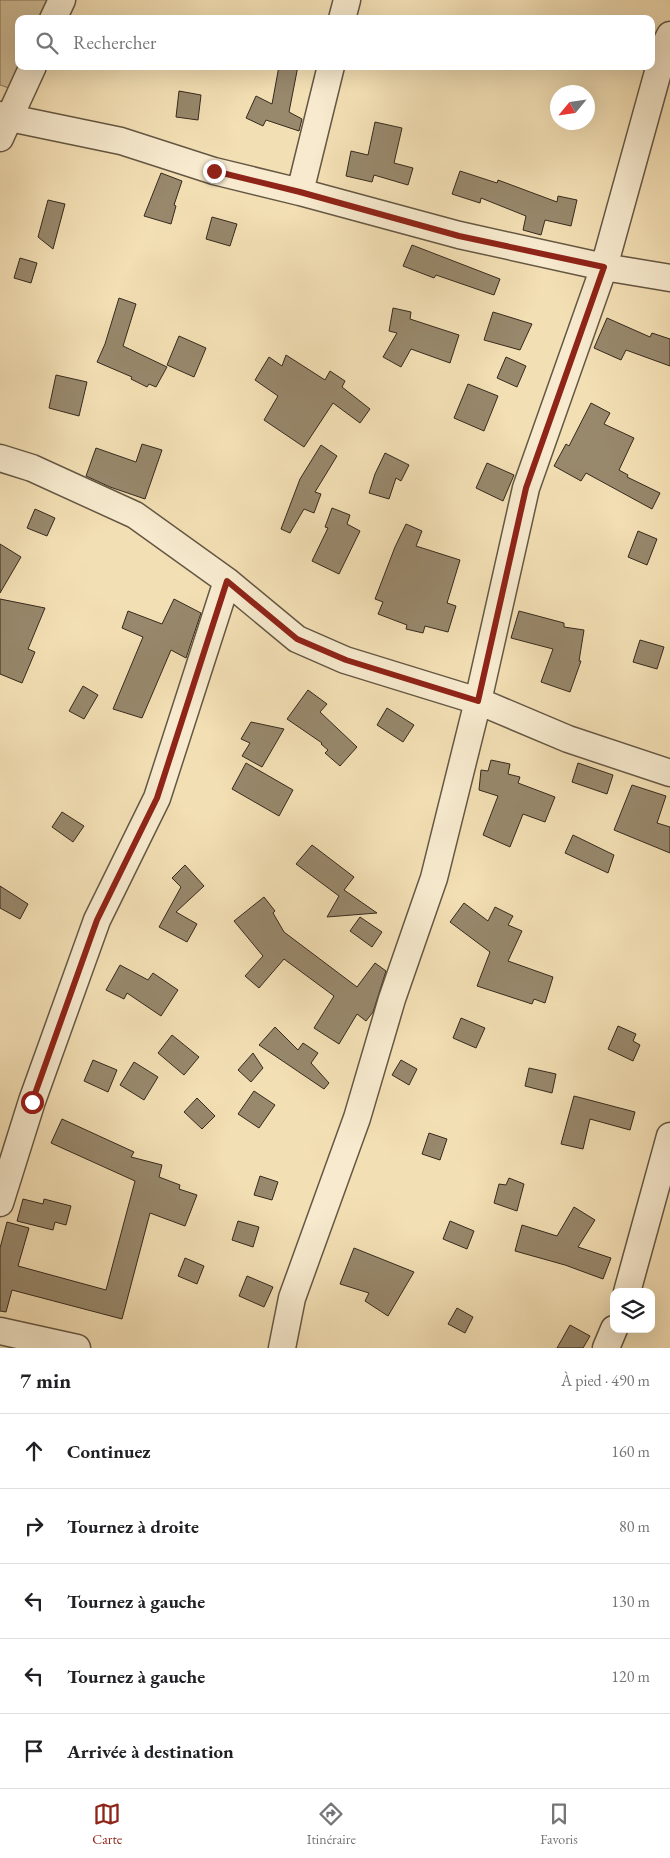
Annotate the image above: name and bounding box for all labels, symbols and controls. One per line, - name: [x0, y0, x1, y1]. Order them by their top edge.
- search box: [15, 15, 655, 70]
- icon: search: [33, 29, 61, 57]
- text: Rechercher: [73, 30, 156, 55]
- north arrow: [550, 85, 595, 130]
- route end: [203, 160, 226, 183]
- route start: [21, 1091, 44, 1114]
- map controls: [610, 1288, 655, 1333]
- button: layers: [610, 1288, 655, 1333]
- text: 7 min: [20, 1367, 71, 1394]
- text: À pied · 490 m: [561, 1370, 650, 1391]
- icon: ahead: [20, 1437, 48, 1465]
- text: Continuez: [67, 1439, 151, 1464]
- text: 160 m: [611, 1441, 650, 1462]
- icon: right: [20, 1512, 48, 1540]
- text: Tournez à droite: [67, 1514, 199, 1539]
- text: 80 m: [619, 1516, 650, 1537]
- icon: left: [20, 1587, 48, 1615]
- text: Tournez à gauche: [67, 1589, 205, 1614]
- text: 130 m: [611, 1591, 650, 1612]
- icon: left: [20, 1662, 48, 1690]
- text: Tournez à gauche: [67, 1664, 205, 1689]
- text: 120 m: [611, 1666, 650, 1687]
- icon: arrive: [20, 1737, 48, 1765]
- text: Arrivée à destination: [67, 1739, 234, 1764]
- tab: Carte: [92, 1800, 122, 1848]
- tab: Itinéraire: [307, 1800, 356, 1848]
- tab: Favoris: [540, 1800, 578, 1848]

